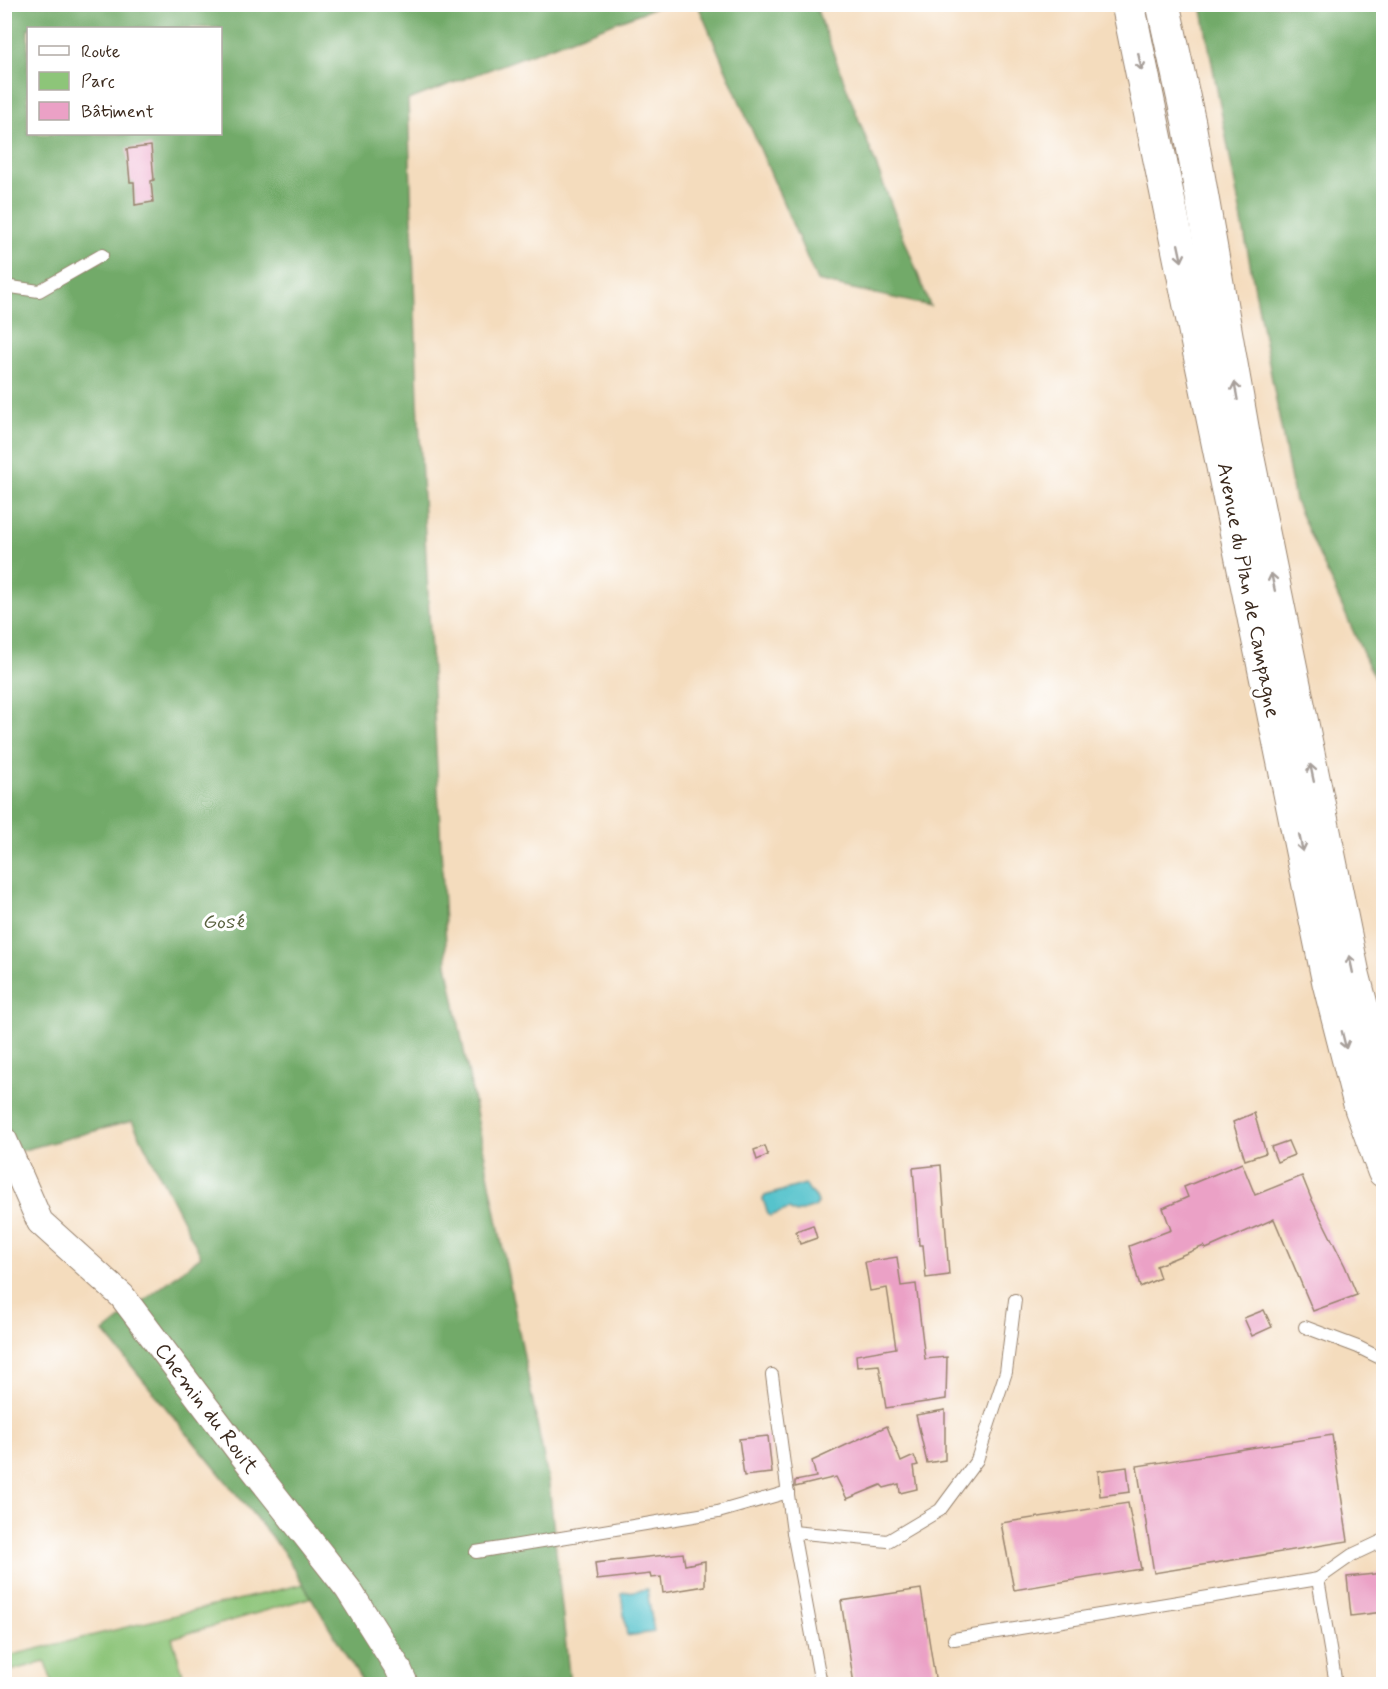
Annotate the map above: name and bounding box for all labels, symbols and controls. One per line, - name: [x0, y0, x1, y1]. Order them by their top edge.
- legend: [27, 27, 222, 135]
- text: Route: [81, 40, 120, 64]
- one-way arrow: [1135, 51, 1146, 71]
- text: Parc: [81, 70, 115, 94]
- text: Bâtiment: [81, 100, 154, 124]
- one-way arrow: [1175, 242, 1186, 262]
- one-way arrow: [1230, 381, 1241, 401]
- street label: Avenue du Plan de Campagne: [1209, 460, 1286, 720]
- one-way arrow: [1267, 573, 1278, 592]
- one-way arrow: [1306, 764, 1317, 783]
- one-way arrow: [1295, 834, 1307, 853]
- park label: Gosé: [203, 908, 245, 936]
- one-way arrow: [1345, 955, 1356, 974]
- one-way arrow: [1338, 1030, 1350, 1049]
- street label: Chemin du Rouit: [148, 1338, 265, 1480]

